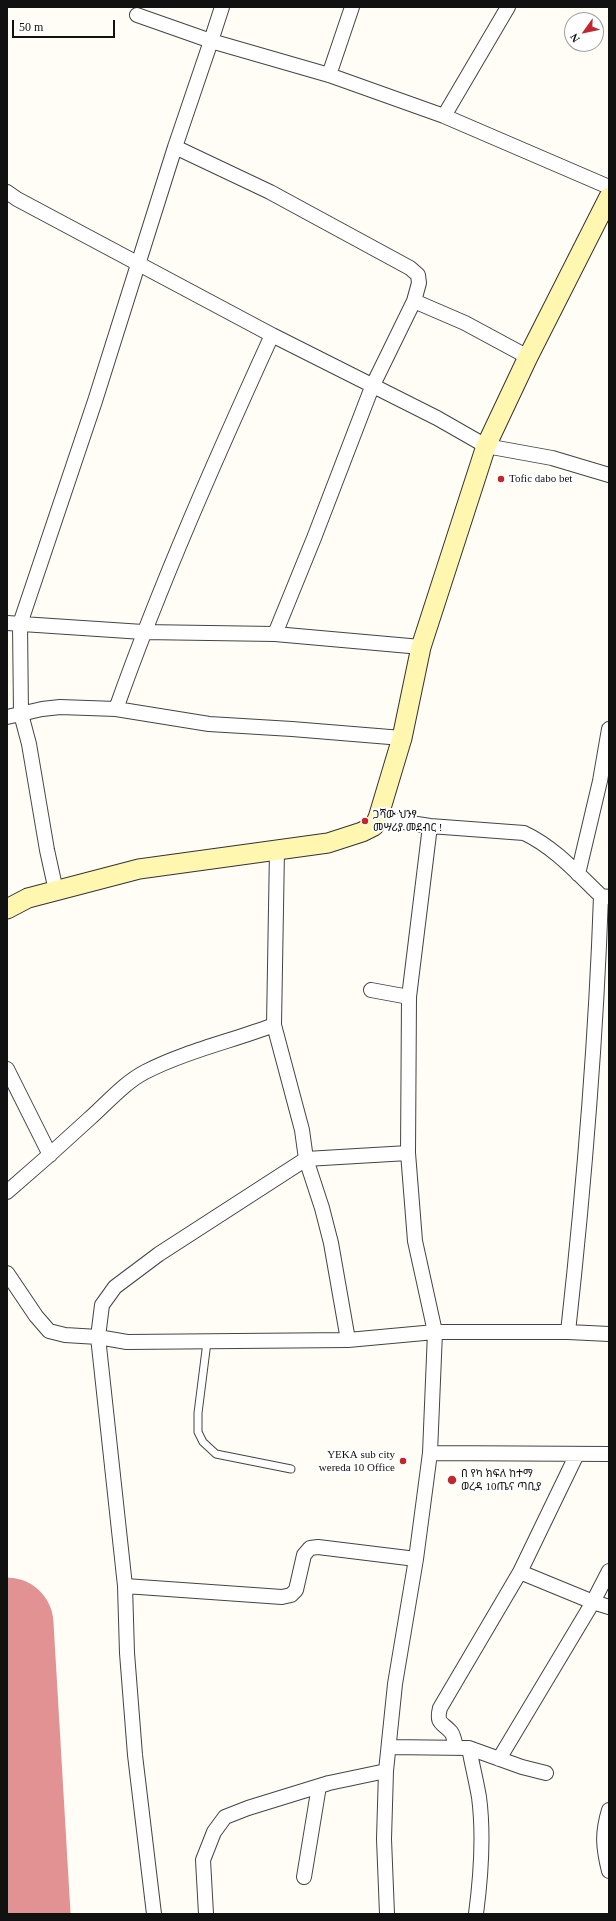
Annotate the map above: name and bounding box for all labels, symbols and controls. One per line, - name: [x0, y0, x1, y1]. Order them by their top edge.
- scale bar: [14, 12, 117, 38]
- north arrow: [564, 12, 604, 52]
- text: 50 m: [19, 20, 43, 34]
- text: N: [568, 31, 582, 45]
- place label: Tofic dabo bet: [509, 472, 572, 486]
- marker: Tofic dabo bet: [496, 474, 506, 484]
- place label: ጋሻው ህንፃ መሣሪያ መደብር !: [373, 808, 442, 834]
- marker: ጋሻው ህንፃ መሣሪያ መደብር !: [360, 816, 370, 826]
- place label: YEKA sub city wereda 10 Office: [319, 1448, 395, 1474]
- marker: YEKA sub city wereda 10 Office: [398, 1456, 408, 1466]
- place label: በ የካ ክፍለ ከተማ ወረዳ 10ጤና ጣቢያ: [461, 1467, 541, 1493]
- marker: በ የካ ክፍለ ከተማ ወረዳ 10ጤና ጣቢያ: [446, 1474, 458, 1486]

